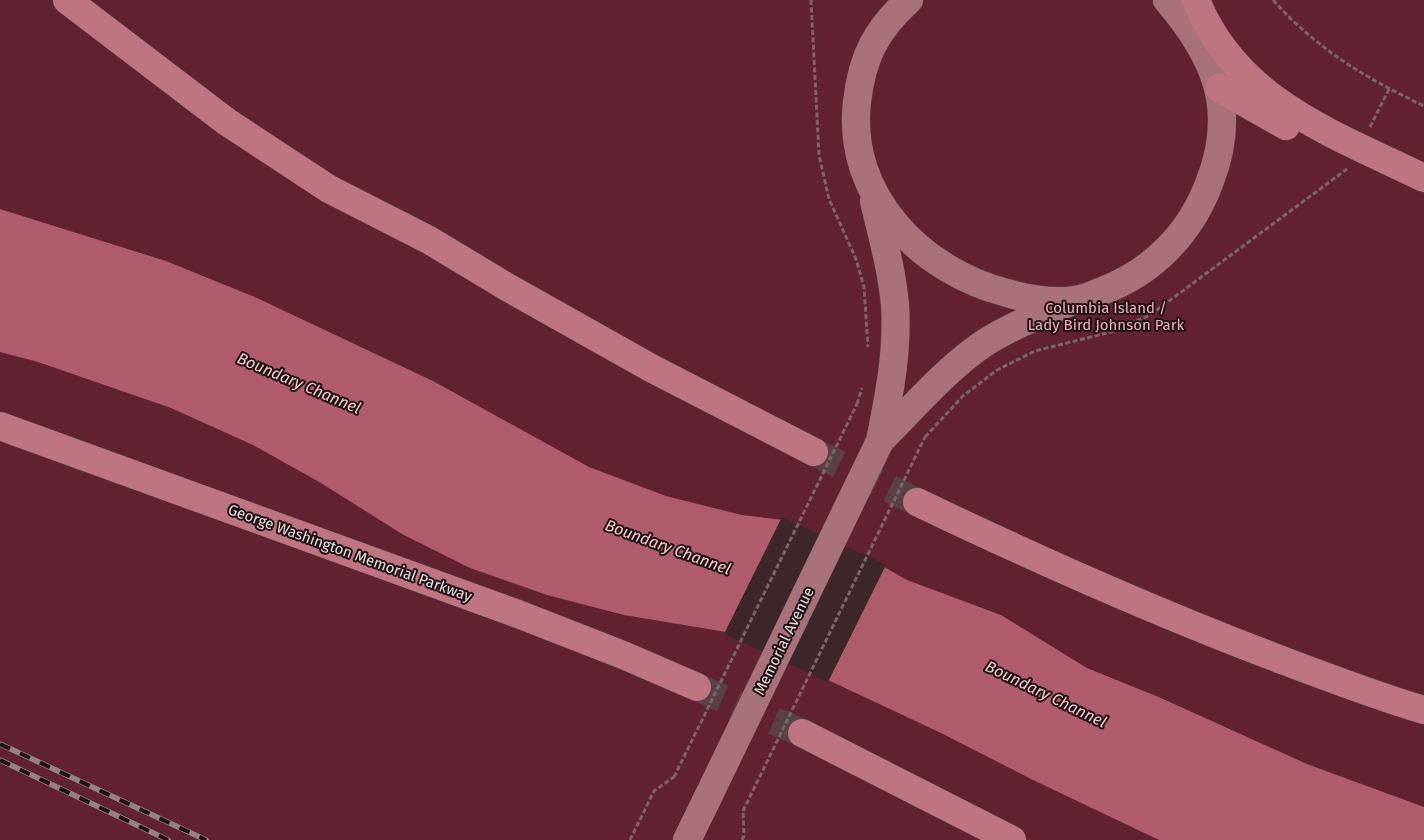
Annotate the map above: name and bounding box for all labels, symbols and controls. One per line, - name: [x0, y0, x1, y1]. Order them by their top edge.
- park label: Columbia Island / Lady Bird Johnson Park: [1028, 299, 1185, 334]
- water label: Boundary Channel: [234, 348, 364, 418]
- street label: George Washington Memorial Parkway: [226, 500, 475, 606]
- water label: Boundary Channel: [603, 515, 733, 579]
- street label: Memorial Avenue: [750, 584, 818, 698]
- water label: Boundary Channel: [982, 656, 1110, 732]

